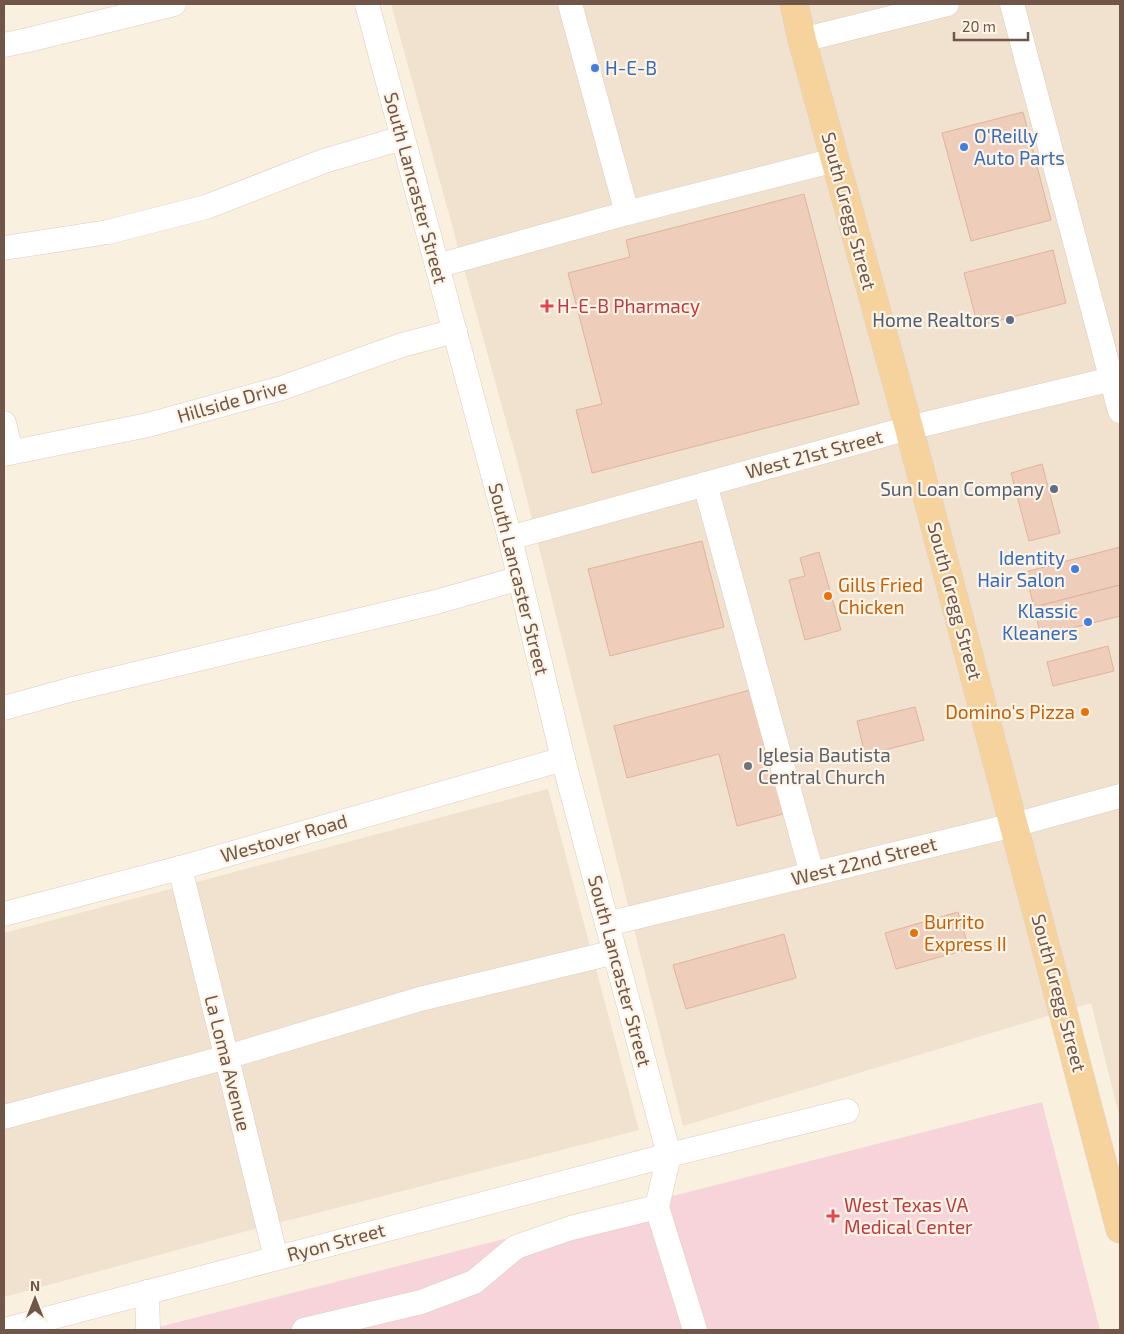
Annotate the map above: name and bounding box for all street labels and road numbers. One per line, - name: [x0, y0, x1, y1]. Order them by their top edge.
- street label: South Lancaster Street: [380, 90, 453, 286]
- street label: South Gregg Street: [817, 129, 882, 292]
- street label: Hillside Drive: [174, 374, 290, 427]
- street label: West 21st Street: [743, 424, 885, 483]
- street label: South Lancaster Street: [484, 480, 554, 677]
- street label: South Gregg Street: [923, 519, 988, 682]
- street label: Westover Road: [218, 808, 350, 867]
- street label: West 22nd Street: [789, 831, 939, 890]
- street label: South Lancaster Street: [584, 873, 657, 1069]
- street label: South Gregg Street: [1027, 911, 1092, 1074]
- street label: La Loma Avenue: [200, 992, 257, 1133]
- street label: Ryon Street: [284, 1217, 387, 1266]

